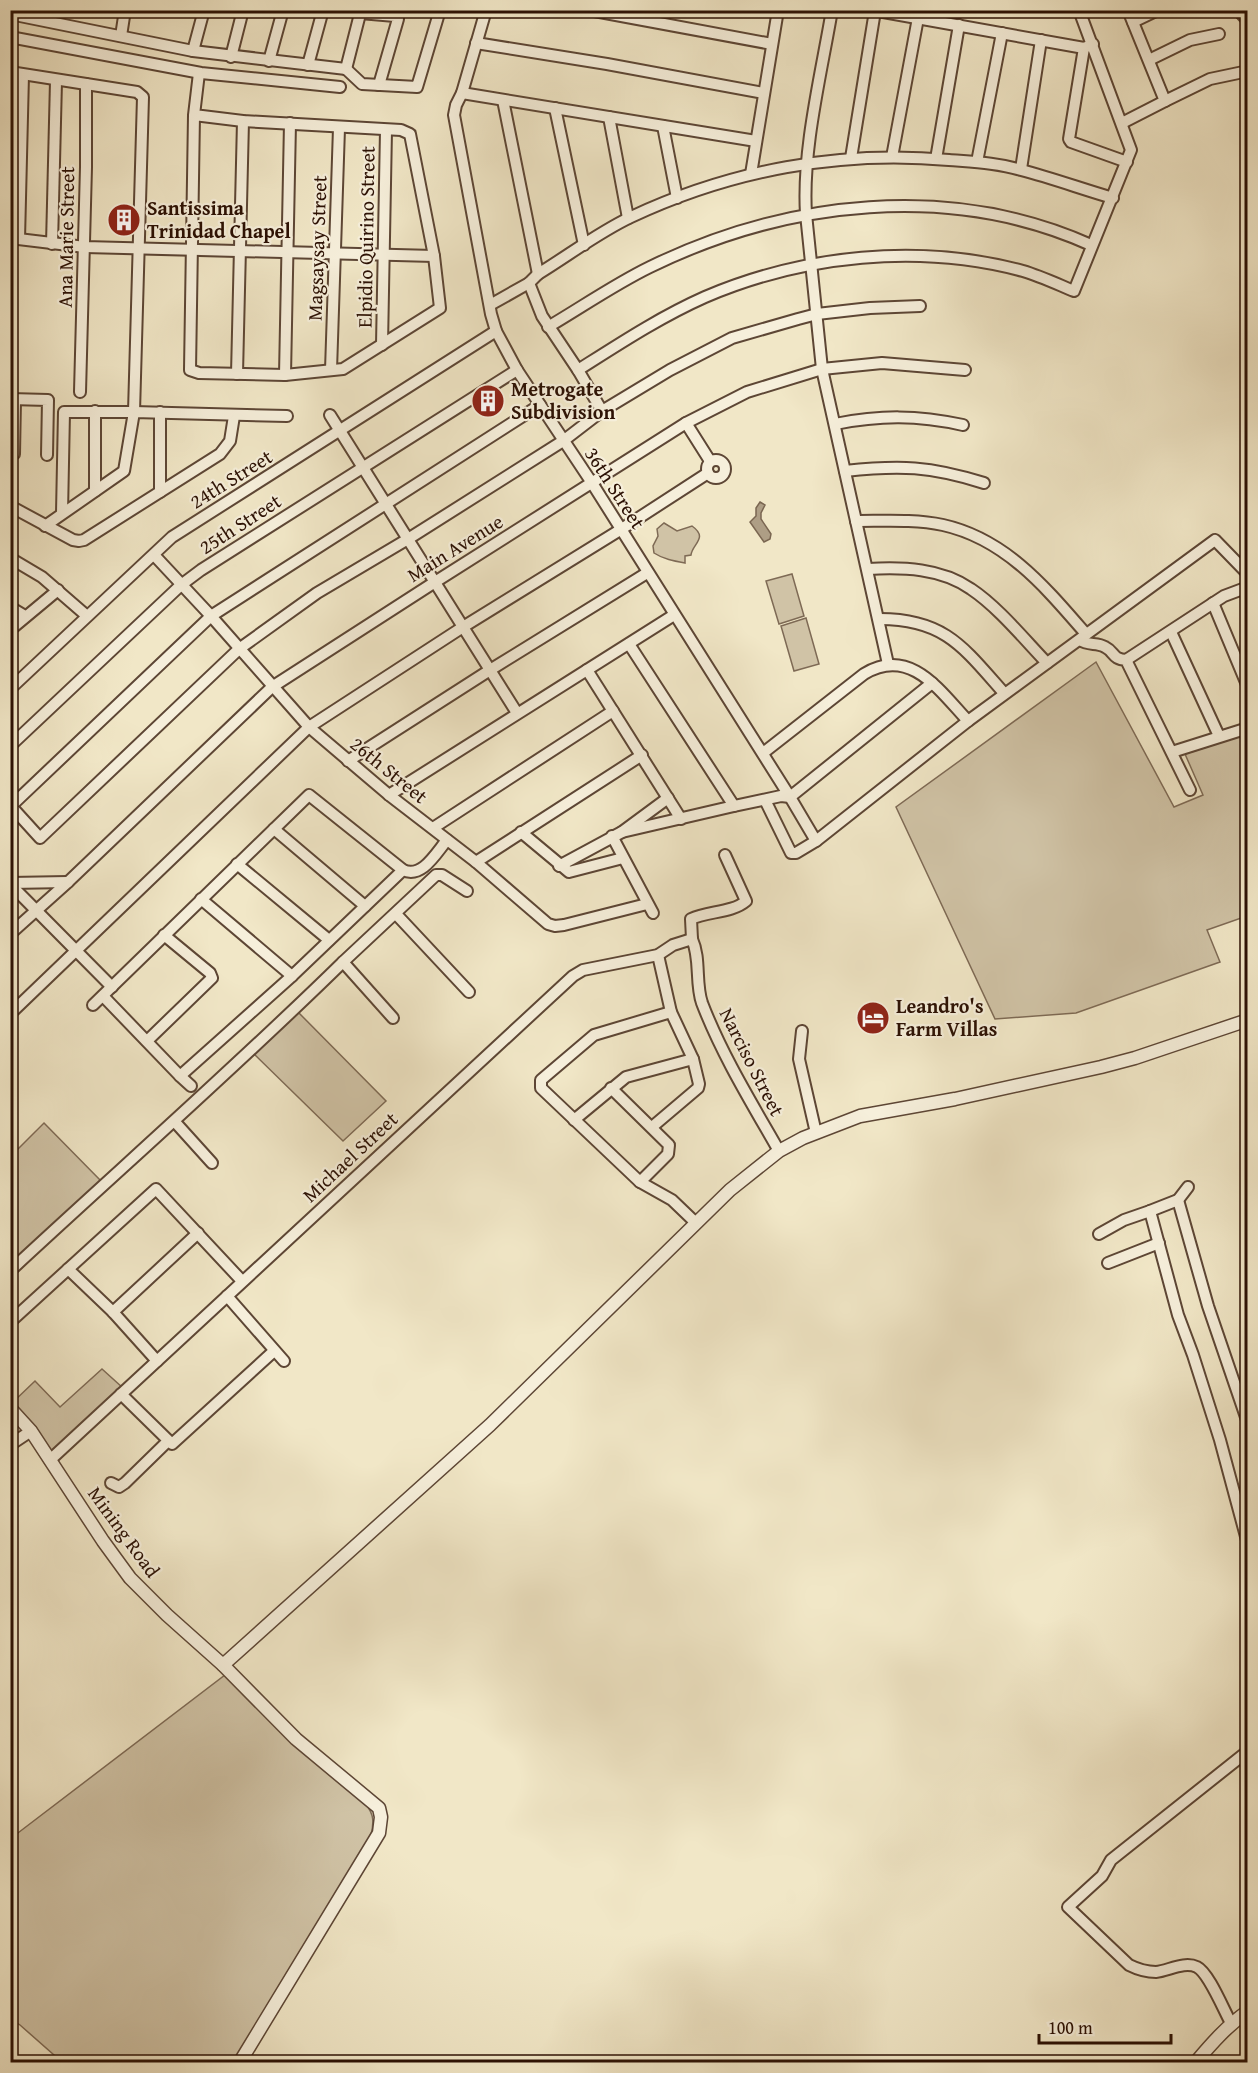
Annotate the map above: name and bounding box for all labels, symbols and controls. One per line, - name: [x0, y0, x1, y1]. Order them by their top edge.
- street label: Elpidio Quirino Street: [349, 146, 382, 328]
- street label: Ana Marie Street: [50, 166, 81, 308]
- street label: Magsaysay Street: [299, 175, 334, 321]
- place label: Santissima Trinidad Chapel: [147, 193, 291, 245]
- building icon: Santissima Trinidad Chapel: [106, 202, 142, 238]
- place label: Metrogate Subdivision: [511, 374, 615, 426]
- building icon: Metrogate Subdivision: [470, 383, 506, 419]
- street label: 36th Street: [578, 441, 653, 534]
- street label: 24th Street: [184, 442, 278, 515]
- street label: 25th Street: [193, 486, 286, 561]
- street label: Main Avenue: [401, 507, 508, 589]
- street label: 26th Street: [344, 729, 434, 810]
- place label: Leandro's Farm Villas: [896, 991, 997, 1043]
- hotel icon: Leandro's Farm Villas: [855, 1000, 891, 1036]
- street label: Narciso Street: [713, 1003, 792, 1121]
- street label: Michael Street: [295, 1105, 404, 1209]
- street label: Mining Road: [81, 1480, 168, 1583]
- scale bar: [1039, 2007, 1171, 2045]
- text: 100 m: [1048, 2014, 1093, 2041]

